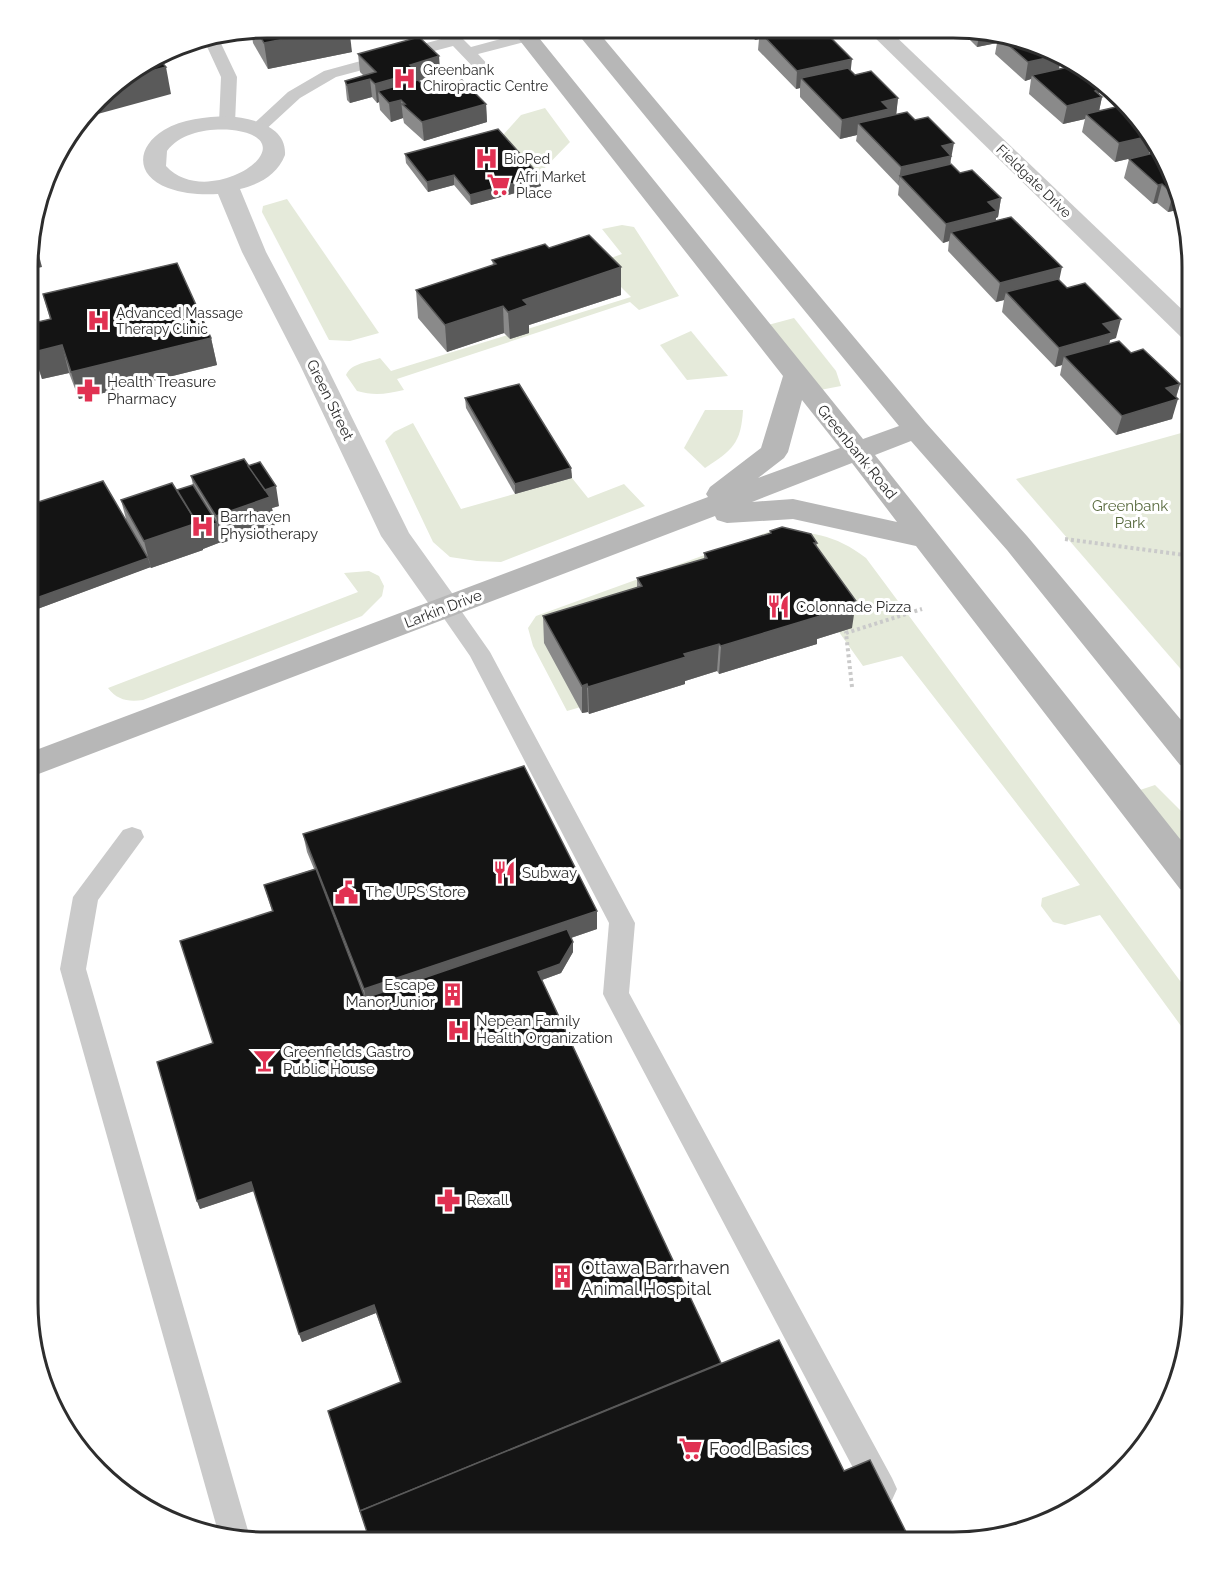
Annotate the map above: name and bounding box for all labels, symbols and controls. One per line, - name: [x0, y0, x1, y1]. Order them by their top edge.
- place label: Greenbank Chiropractic Centre: [423, 62, 548, 94]
- hospital icon: Greenbank Chiropractic Centre: [392, 65, 418, 91]
- street label: Fieldgate Drive: [993, 141, 1075, 221]
- hospital icon: BioPed: [473, 146, 499, 172]
- place label: BioPed: [504, 151, 550, 167]
- place label: Afri Market Place: [516, 169, 586, 201]
- supermarket icon: Afri Market Place: [485, 172, 511, 198]
- place label: Advanced Massage Therapy Clinic: [116, 305, 243, 337]
- hospital icon: Advanced Massage Therapy Clinic: [85, 308, 111, 334]
- street label: Green Street: [303, 357, 357, 443]
- place label: Health Treasure Pharmacy: [107, 373, 216, 408]
- pharmacy icon: Health Treasure Pharmacy: [76, 378, 102, 404]
- street label: Greenbank Road: [813, 401, 901, 503]
- park label: Greenbank Park: [1092, 497, 1168, 532]
- place label: Barrhaven Physiotherapy: [220, 508, 318, 543]
- hospital icon: Barrhaven Physiotherapy: [189, 513, 215, 539]
- street label: Larkin Drive: [402, 586, 485, 632]
- restaurant icon: Colonnade Pizza: [765, 594, 791, 620]
- place label: Colonnade Pizza: [796, 598, 911, 616]
- restaurant icon: Subway: [491, 860, 517, 886]
- place label: Subway: [522, 864, 577, 882]
- public building icon: The UPS Store: [334, 879, 360, 905]
- place label: The UPS Store: [365, 883, 466, 901]
- place label: Escape Manor Junior: [345, 976, 436, 1011]
- building icon: Escape Manor Junior: [440, 981, 466, 1007]
- place label: Nepean Family Health Organization: [476, 1012, 613, 1047]
- hospital icon: Nepean Family Health Organization: [445, 1017, 471, 1043]
- place label: Greenfields Gastro Public House: [283, 1043, 411, 1078]
- bar icon: Greenfields Gastro Public House: [252, 1048, 278, 1074]
- pharmacy icon: Rexall: [436, 1187, 462, 1213]
- place label: Rexall: [467, 1191, 510, 1209]
- place label: Ottawa Barrhaven Animal Hospital: [581, 1257, 730, 1299]
- building icon: Ottawa Barrhaven Animal Hospital: [550, 1264, 576, 1290]
- supermarket icon: Food Basics: [678, 1435, 704, 1461]
- place label: Food Basics: [709, 1438, 810, 1459]

